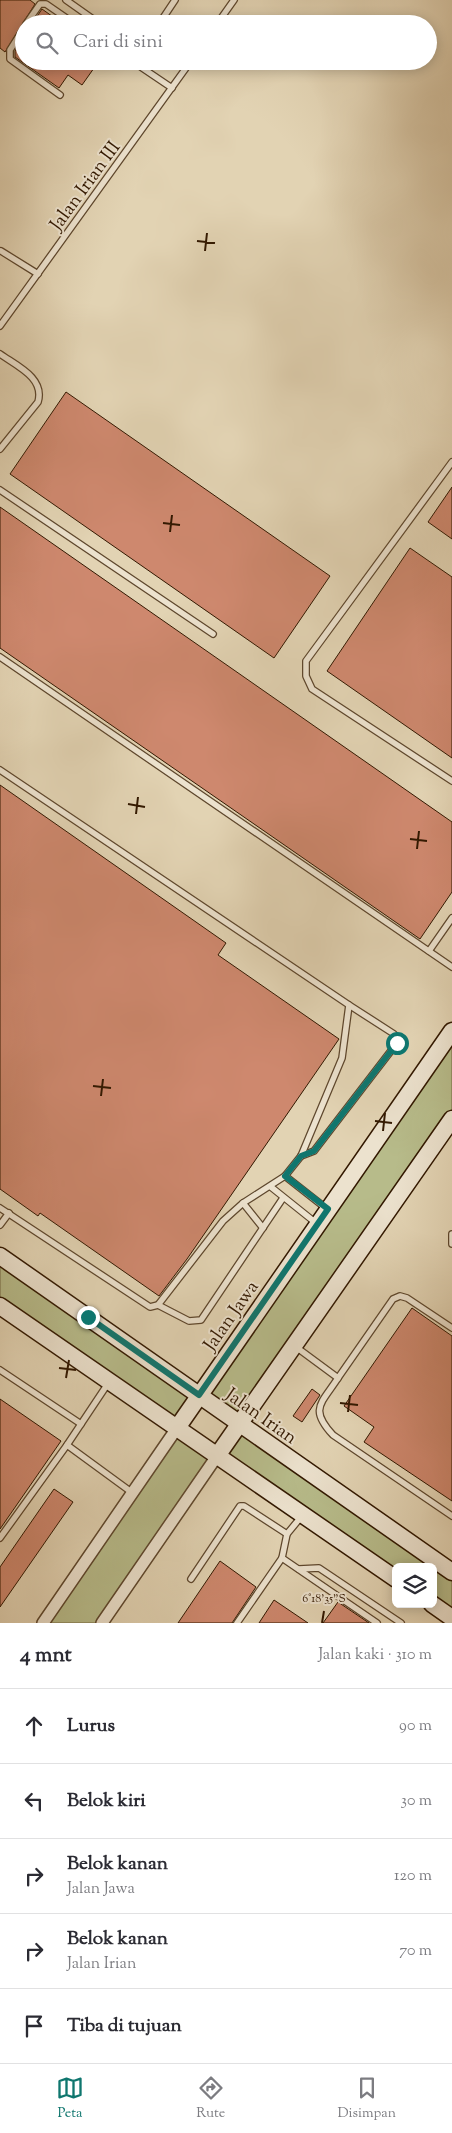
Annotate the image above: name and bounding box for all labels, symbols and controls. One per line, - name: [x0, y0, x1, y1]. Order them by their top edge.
- search box: [15, 15, 437, 70]
- icon: search: [33, 29, 61, 57]
- text: Cari di sini: [73, 29, 163, 56]
- street label: Jalan Irian III: [44, 136, 128, 238]
- route start: [386, 1032, 409, 1055]
- street label: Jalan Jawa: [197, 1275, 266, 1358]
- route end: [77, 1306, 100, 1329]
- street label: Jalan Irian: [218, 1382, 302, 1452]
- map controls: [392, 1563, 437, 1608]
- button: layers: [392, 1563, 437, 1608]
- text: 6°18'35"S: [302, 1590, 346, 1608]
- text: 4 mnt: [20, 1641, 72, 1671]
- text: Jalan kaki · 310 m: [318, 1644, 432, 1667]
- icon: ahead: [20, 1712, 48, 1740]
- text: Lurus: [67, 1713, 115, 1740]
- text: 90 m: [399, 1715, 432, 1738]
- icon: left: [20, 1787, 48, 1815]
- text: Belok kiri: [67, 1788, 146, 1815]
- text: 30 m: [401, 1790, 432, 1813]
- text: Belok kanan: [67, 1851, 168, 1878]
- icon: right: [20, 1862, 48, 1890]
- text: 120 m: [394, 1865, 432, 1888]
- text: Jalan Jawa: [67, 1878, 135, 1901]
- text: Belok kanan: [67, 1926, 168, 1953]
- icon: right: [20, 1937, 48, 1965]
- text: 70 m: [399, 1940, 432, 1963]
- text: Jalan Irian: [67, 1953, 136, 1976]
- icon: arrive: [20, 2012, 48, 2040]
- text: Tiba di tujuan: [67, 2013, 182, 2040]
- tab: Peta: [56, 2074, 84, 2124]
- tab: Rute: [196, 2074, 225, 2124]
- tab: Disimpan: [337, 2074, 396, 2124]

